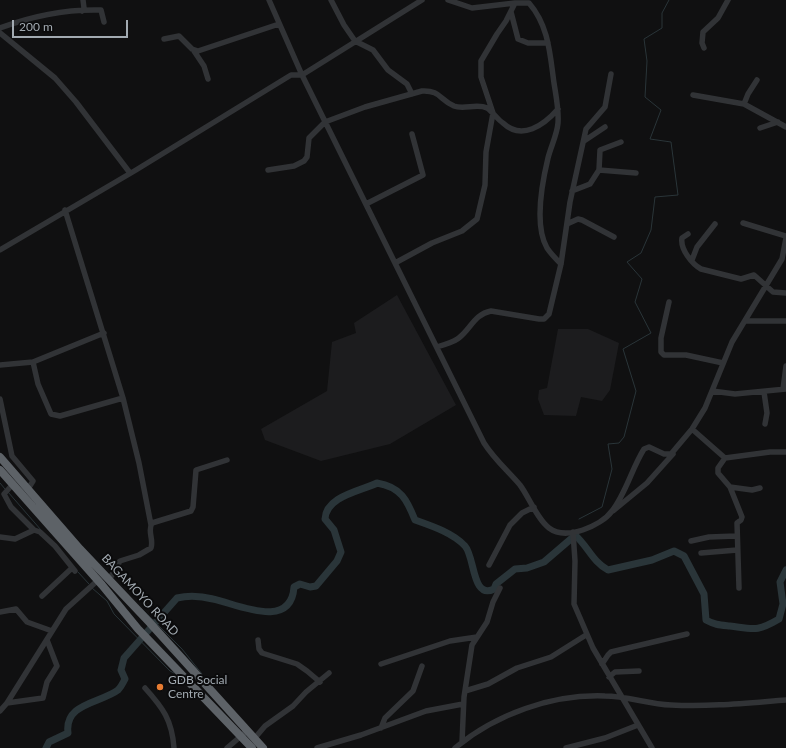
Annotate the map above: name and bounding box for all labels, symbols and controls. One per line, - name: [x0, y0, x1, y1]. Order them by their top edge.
- scale bar: [14, 12, 130, 38]
- text: 200 m: [19, 19, 53, 34]
- street label: BAGAMOYO ROAD: [98, 551, 182, 639]
- place label: GDB Social Centre: [168, 673, 227, 701]
- marker: GDB Social Centre: [155, 682, 165, 692]

